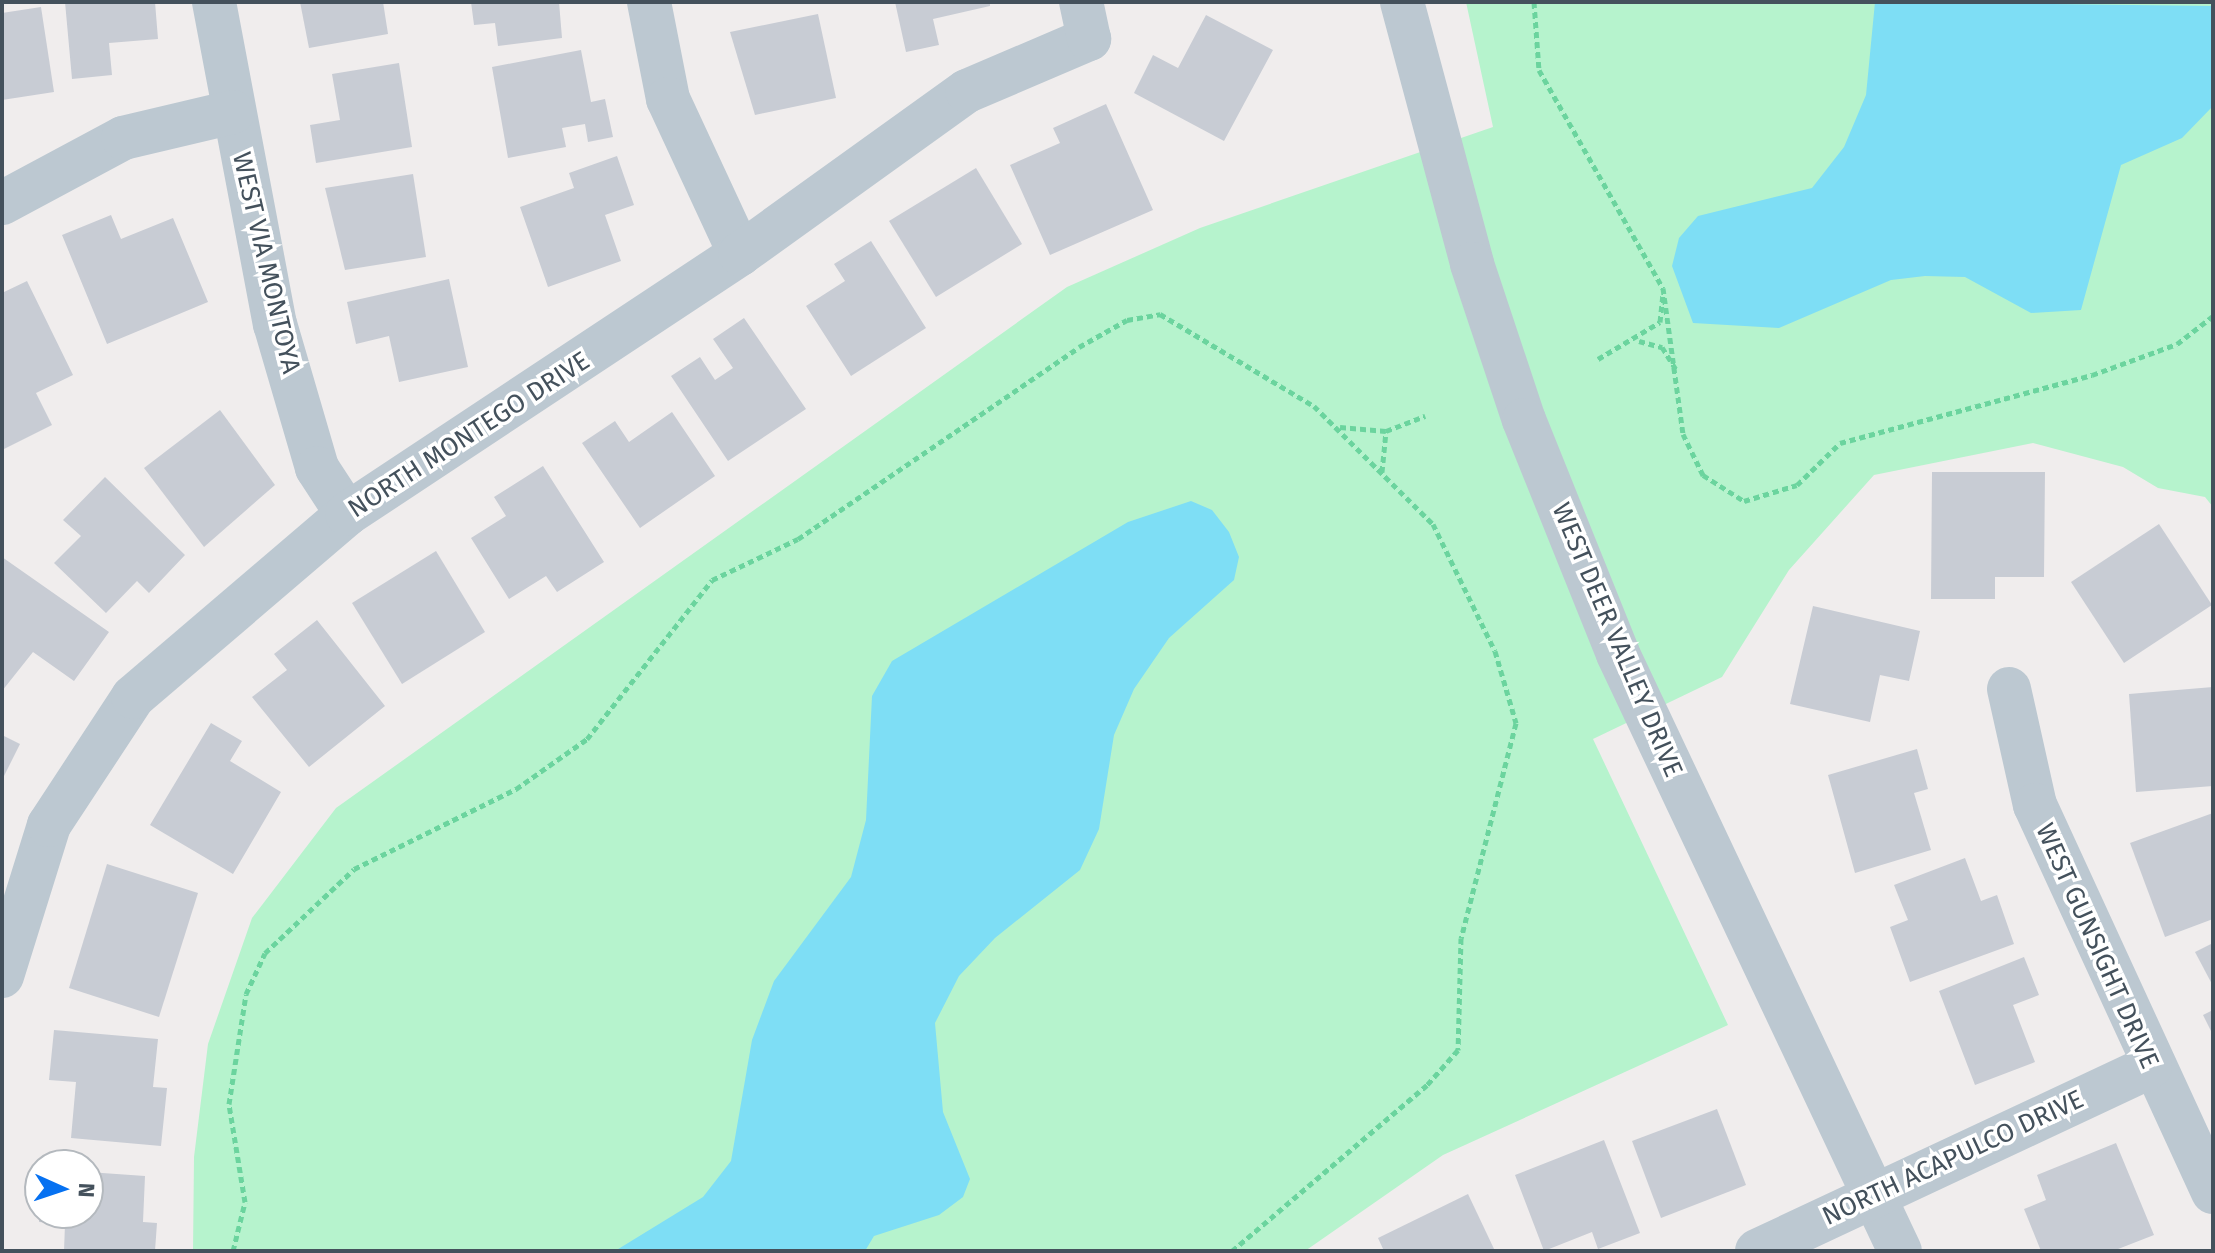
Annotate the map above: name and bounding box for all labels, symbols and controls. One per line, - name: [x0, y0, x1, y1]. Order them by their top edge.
- street label: WEST VIA MONTOYA: [225, 149, 307, 377]
- street label: NORTH MONTEGO DRIVE: [342, 345, 596, 525]
- street label: WEST DEER VALLEY DRIVE: [1545, 498, 1689, 782]
- street label: WEST GUNSIGHT DRIVE: [2029, 819, 2165, 1073]
- street label: NORTH ACAPULCO DRIVE: [1817, 1084, 2089, 1232]
- north arrow: [24, 1149, 104, 1229]
- text: N: [73, 1182, 100, 1198]

